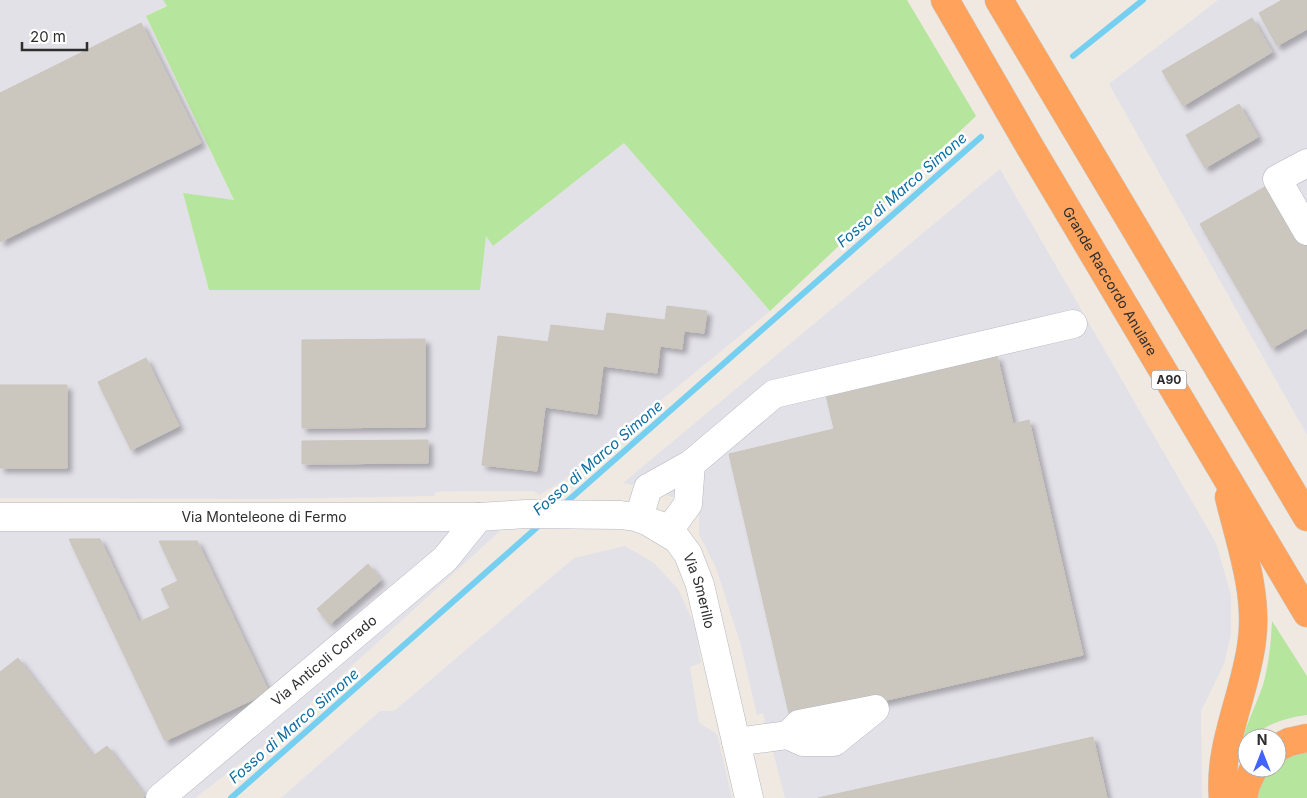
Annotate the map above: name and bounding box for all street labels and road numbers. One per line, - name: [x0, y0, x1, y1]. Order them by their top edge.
- street label: Grande Raccordo Anulare: [1059, 203, 1161, 359]
- road number: A90: [1152, 370, 1186, 390]
- street label: Via Monteleone di Fermo: [181, 508, 347, 525]
- street label: Via Smerillo: [680, 550, 719, 630]
- street label: Via Anticoli Corrado: [268, 611, 380, 709]

